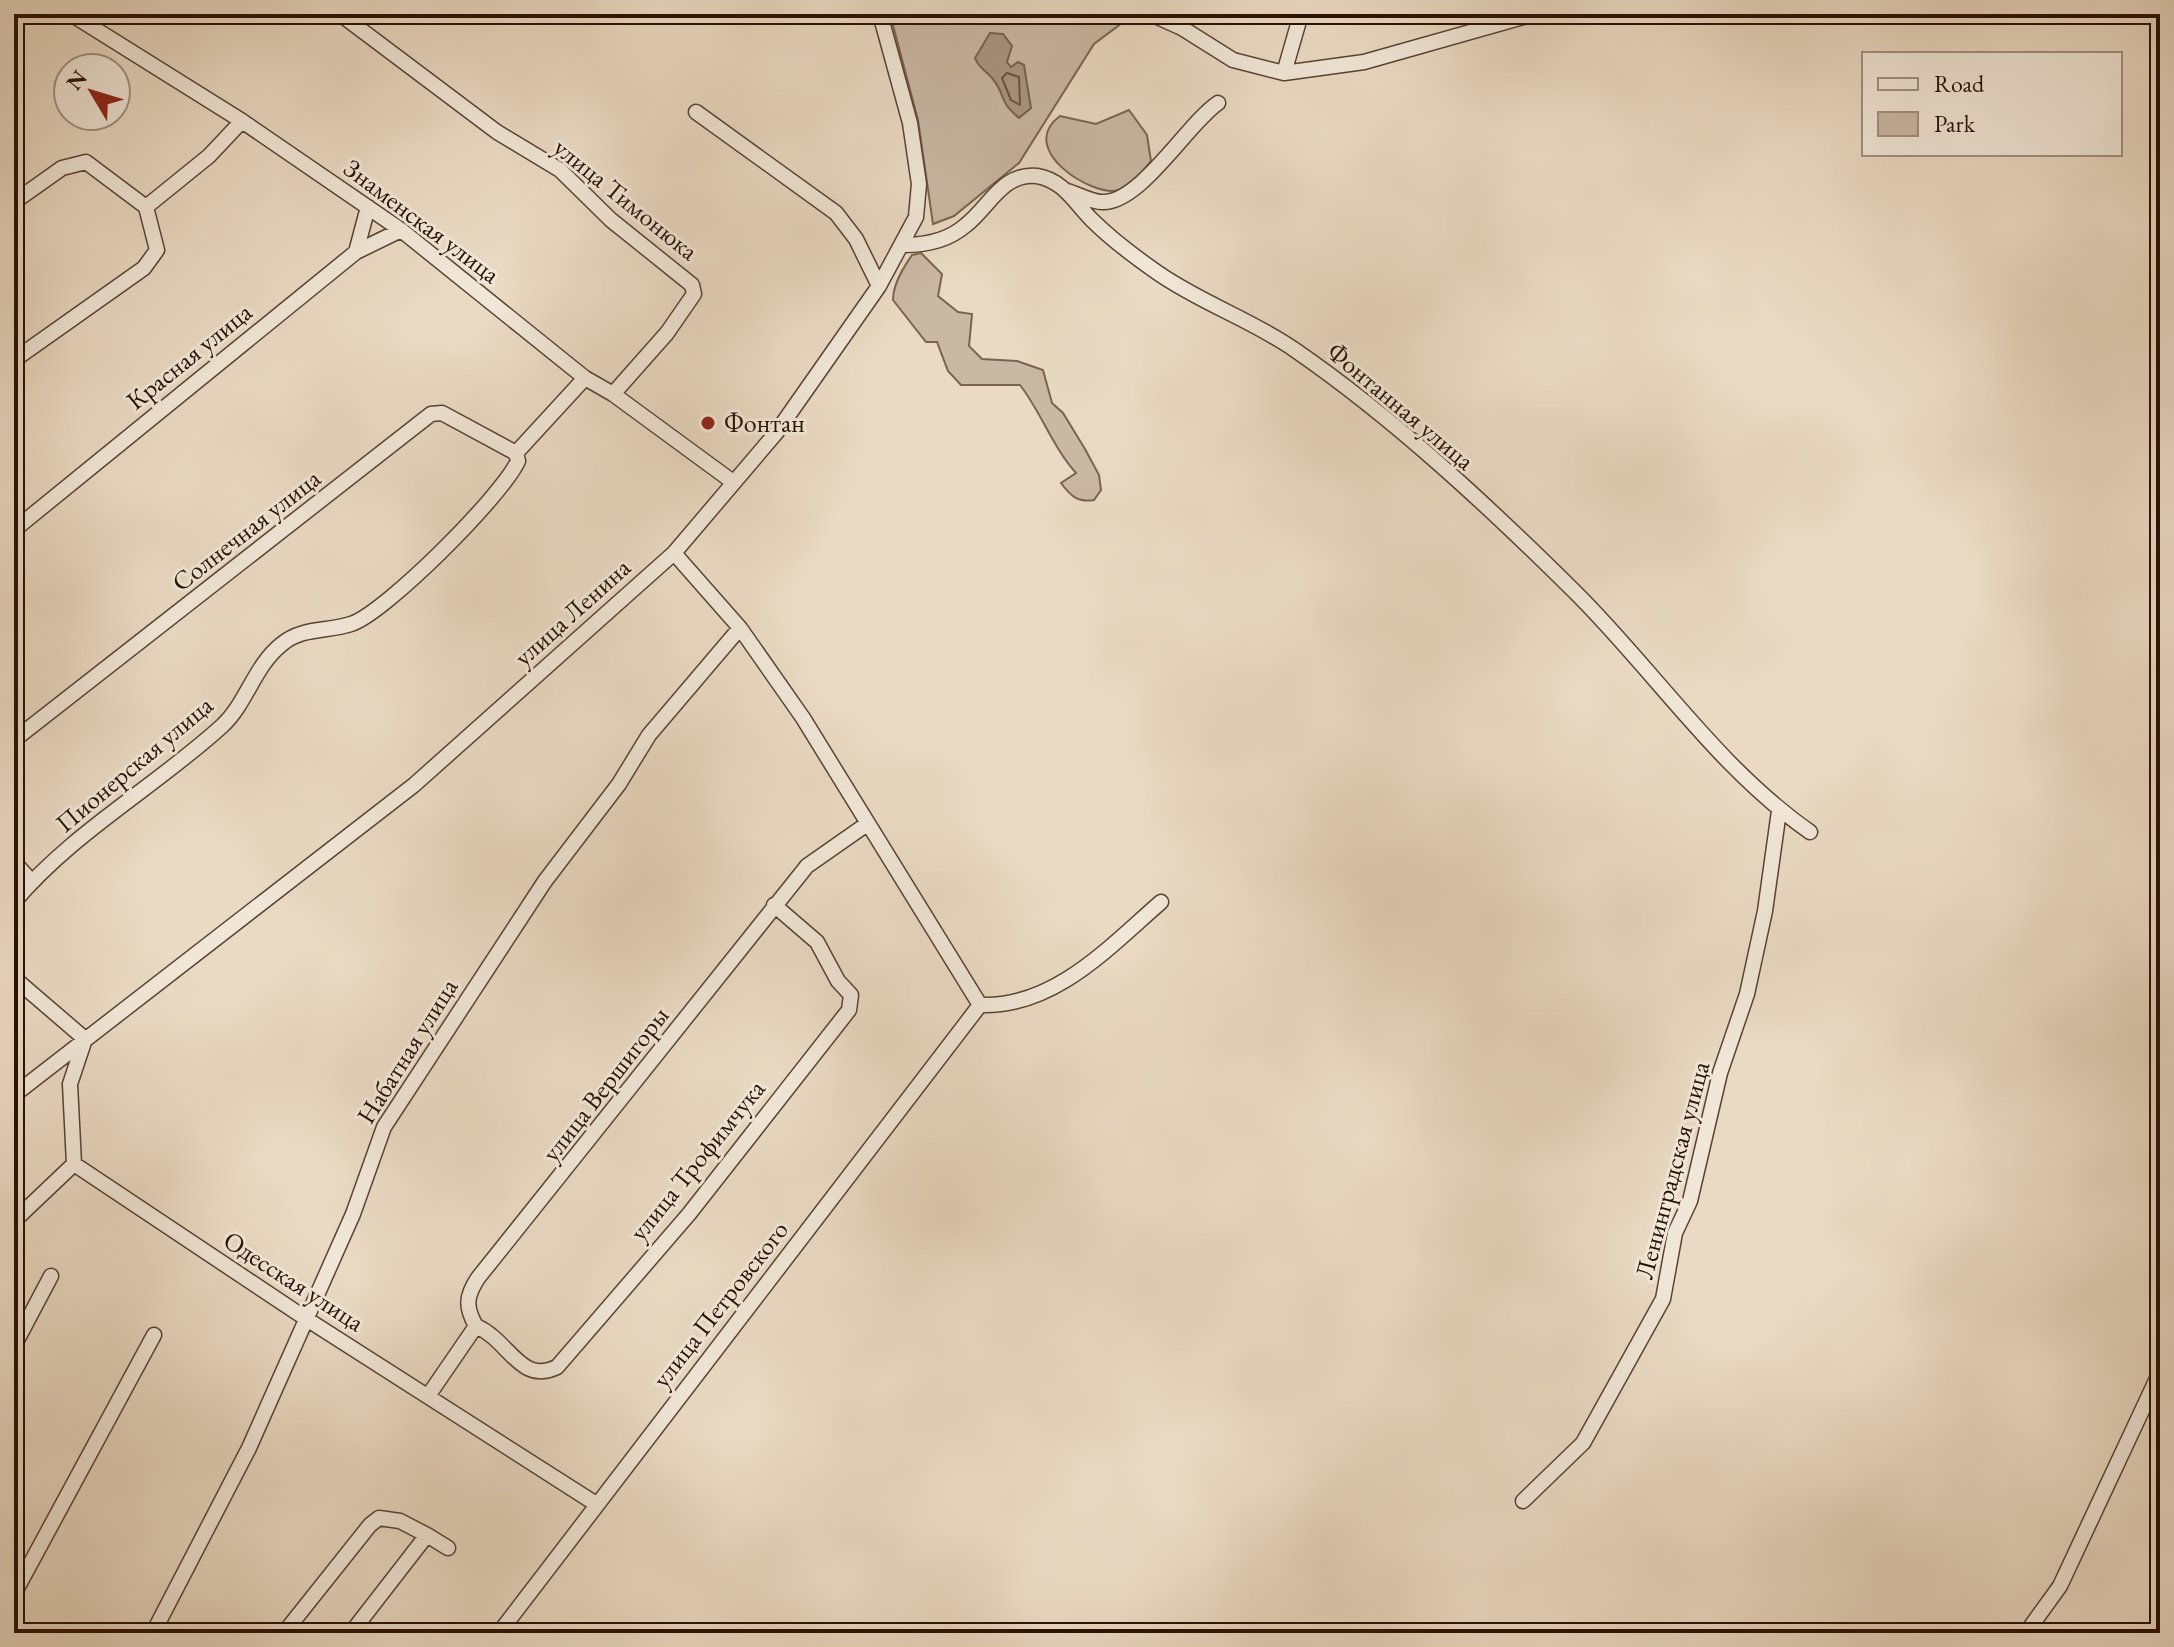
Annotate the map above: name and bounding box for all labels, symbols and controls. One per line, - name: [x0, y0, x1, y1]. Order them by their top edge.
- north arrow: [52, 52, 132, 132]
- legend: [1862, 52, 2122, 156]
- text: N: [60, 64, 94, 96]
- text: Road: [1934, 68, 1985, 99]
- text: Park: [1934, 108, 1976, 139]
- street label: улица Тимонюка: [547, 130, 706, 268]
- street label: Знаменская улица: [337, 151, 507, 291]
- street label: Красная улица: [119, 295, 259, 417]
- street label: Фонтанная улица: [1320, 334, 1482, 478]
- place label: Фонтан: [724, 406, 805, 440]
- marker: Фонтан: [699, 414, 717, 432]
- street label: Солнечная улица: [165, 461, 328, 599]
- street label: улица Ленина: [506, 550, 638, 673]
- street label: Пионерская улица: [48, 688, 220, 840]
- street label: Набатная улица: [349, 971, 466, 1130]
- street label: улица Вершигоры: [534, 999, 676, 1169]
- street label: Ленинградская улица: [1627, 1057, 1718, 1283]
- street label: улица Трофимчука: [622, 1072, 773, 1248]
- street label: улица Петровского: [644, 1214, 796, 1394]
- street label: Одесская улица: [217, 1223, 371, 1339]

